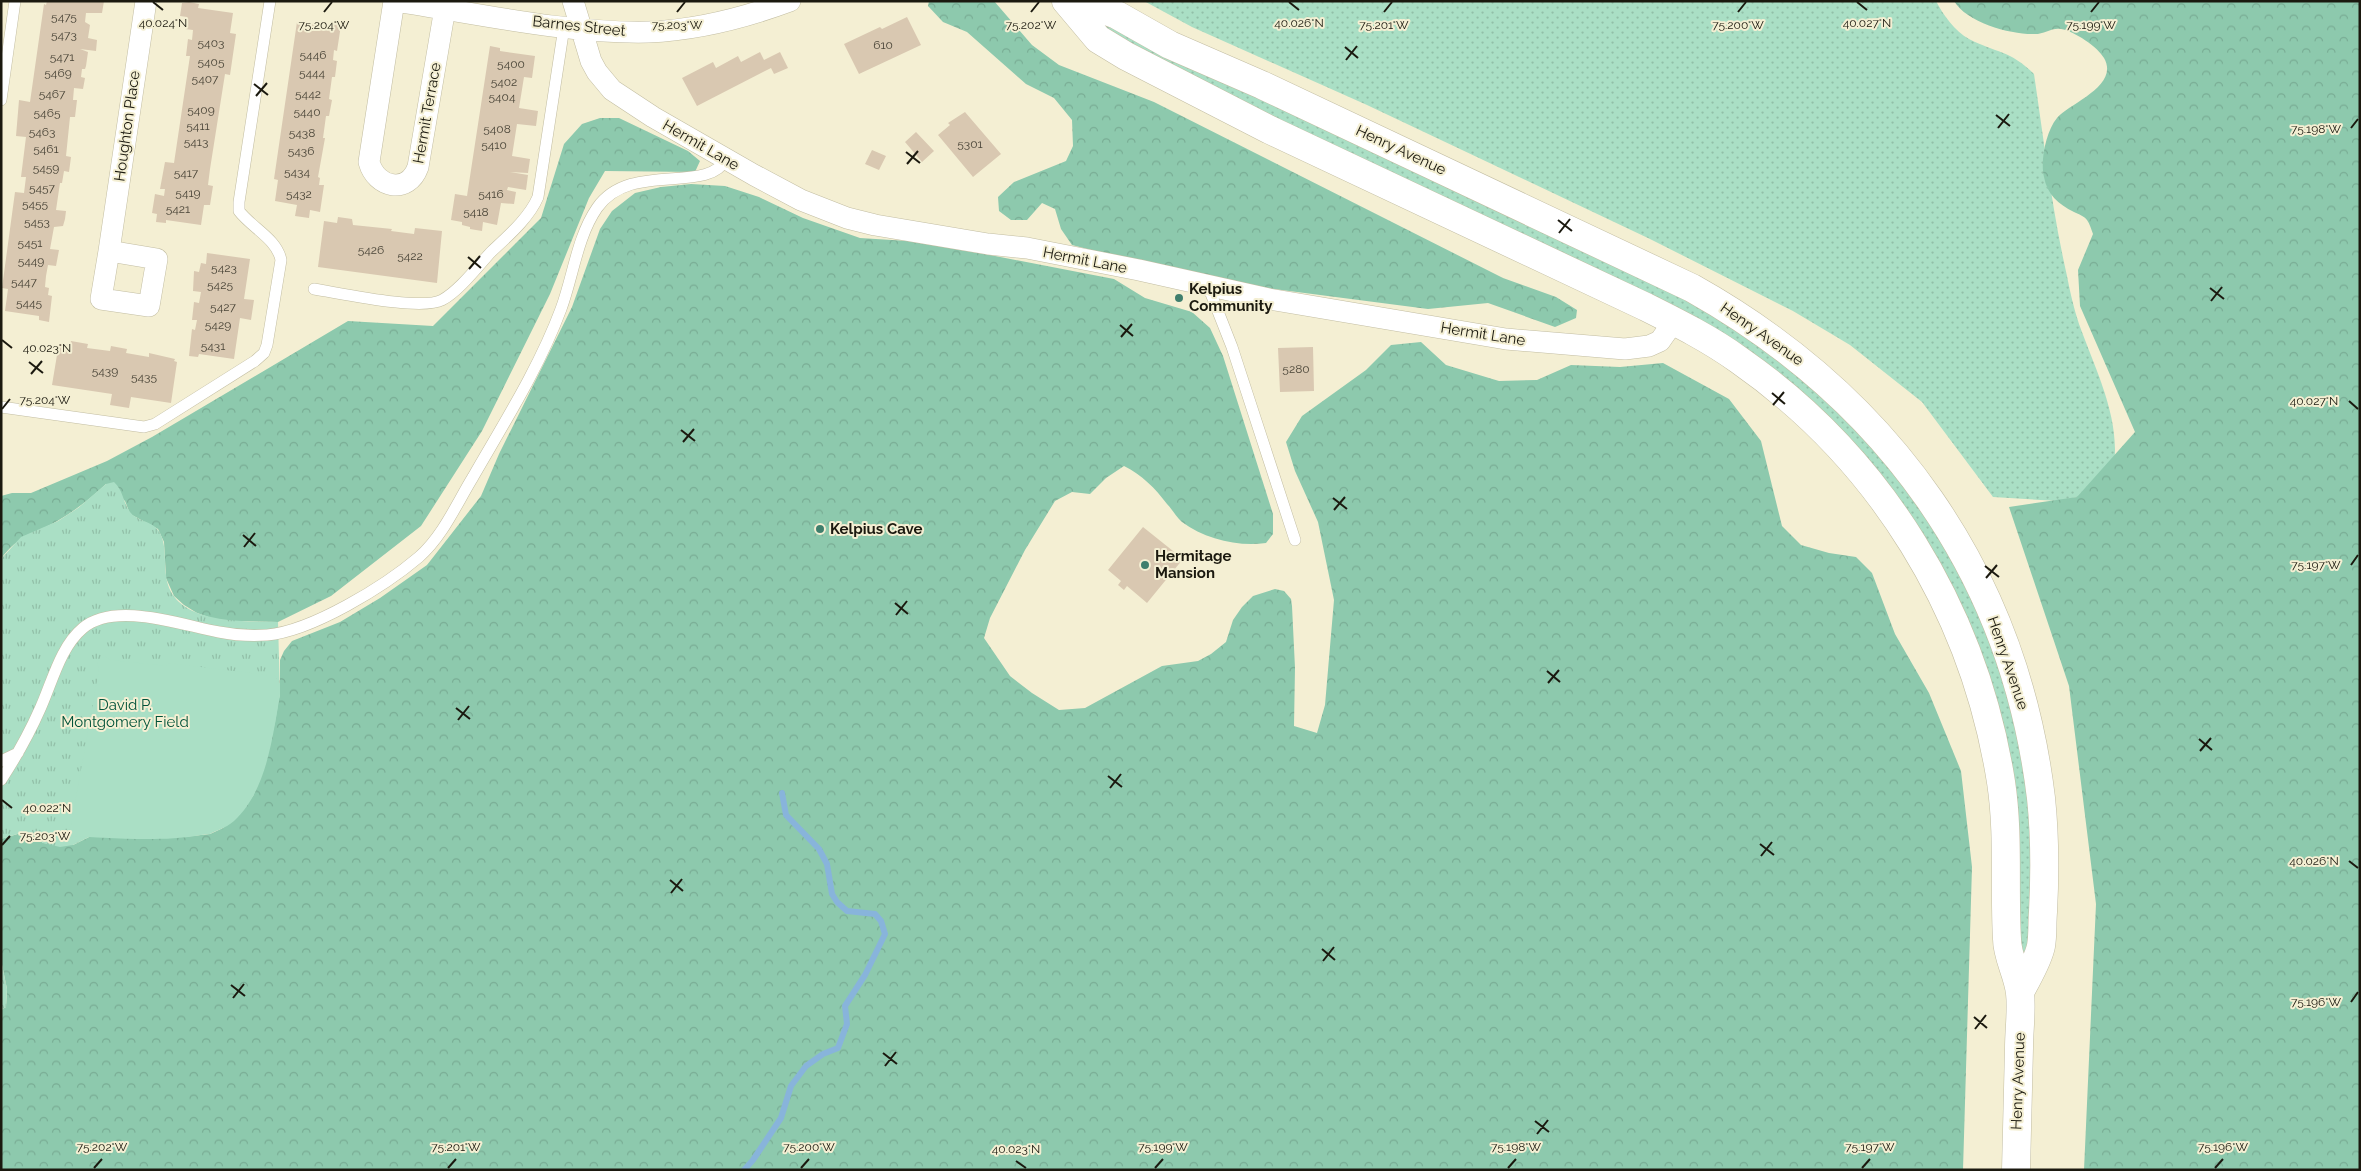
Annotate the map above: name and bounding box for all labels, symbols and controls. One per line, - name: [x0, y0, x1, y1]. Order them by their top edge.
- house number: 5475: [51, 10, 77, 24]
- street label: Barnes Street: [531, 12, 627, 40]
- text: 40.024°N: [139, 16, 187, 30]
- text: 40.026°N: [1274, 16, 1324, 30]
- text: 40.027°N: [1843, 16, 1891, 30]
- text: 75.204°W: [299, 18, 350, 32]
- text: 75.203°W: [652, 18, 703, 32]
- text: 75.202°W: [1006, 18, 1057, 32]
- text: 75.201°W: [1359, 18, 1409, 32]
- text: 75.200°W: [1712, 18, 1764, 32]
- text: 75.199°W: [2066, 18, 2116, 32]
- house number: 5473: [51, 28, 77, 42]
- house number: 5403: [198, 36, 224, 50]
- house number: 610: [873, 38, 893, 52]
- house number: 5446: [300, 48, 326, 62]
- house number: 5471: [50, 50, 74, 64]
- house number: 5405: [198, 55, 225, 69]
- house number: 5400: [497, 57, 525, 71]
- street label: Hermit Terrace: [409, 61, 445, 165]
- house number: 5469: [44, 66, 72, 80]
- house number: 5444: [299, 66, 326, 80]
- street label: Houghton Place: [110, 69, 144, 183]
- house number: 5407: [192, 72, 219, 86]
- house number: 5402: [491, 75, 517, 89]
- house number: 5467: [39, 87, 66, 101]
- house number: 5442: [295, 87, 321, 101]
- house number: 5404: [489, 90, 516, 104]
- house number: 5409: [187, 103, 215, 117]
- house number: 5440: [294, 105, 321, 119]
- house number: 5465: [34, 106, 61, 120]
- street label: Hermit Lane: [660, 116, 743, 174]
- house number: 5411: [186, 119, 210, 133]
- street label: Henry Avenue: [1353, 121, 1449, 179]
- house number: 5408: [483, 122, 511, 136]
- text: 75.198°W: [2291, 122, 2341, 136]
- house number: 5463: [29, 125, 55, 139]
- house number: 5438: [289, 126, 315, 140]
- house number: 5413: [184, 135, 208, 149]
- house number: 5301: [957, 137, 983, 151]
- house number: 5410: [481, 138, 507, 152]
- house number: 5461: [33, 142, 59, 156]
- house number: 5436: [288, 144, 314, 158]
- house number: 5459: [33, 161, 59, 175]
- house number: 5434: [284, 165, 310, 179]
- house number: 5417: [174, 166, 199, 180]
- house number: 5457: [29, 181, 56, 195]
- house number: 5419: [175, 186, 201, 200]
- house number: 5432: [286, 187, 312, 201]
- house number: 5416: [478, 187, 504, 201]
- house number: 5455: [22, 197, 49, 211]
- house number: 5421: [166, 202, 190, 216]
- house number: 5418: [463, 205, 489, 219]
- house number: 5453: [24, 215, 50, 229]
- house number: 5451: [18, 236, 42, 250]
- house number: 5426: [358, 243, 384, 257]
- street label: Hermit Lane: [1041, 243, 1129, 277]
- house number: 5422: [397, 249, 423, 263]
- house number: 5449: [18, 254, 44, 268]
- house number: 5423: [211, 261, 237, 275]
- house number: 5447: [11, 275, 38, 289]
- house number: 5425: [207, 278, 233, 292]
- place label: Kelpius Community: [1189, 280, 1273, 315]
- marker: Kelpius Community: [1173, 292, 1185, 304]
- house number: 5445: [16, 296, 43, 310]
- street label: Henry Avenue: [1717, 299, 1807, 369]
- house number: 5427: [210, 300, 236, 314]
- house number: 5429: [205, 318, 231, 332]
- street label: Hermit Lane: [1439, 318, 1527, 350]
- house number: 5431: [201, 339, 225, 353]
- text: 40.023°N: [23, 341, 71, 355]
- house number: 5280: [1282, 362, 1310, 376]
- house number: 5439: [92, 364, 118, 378]
- house number: 5435: [131, 370, 157, 384]
- text: 75.204°W: [20, 393, 71, 407]
- text: 40.027°N: [2290, 394, 2338, 408]
- place label: Kelpius Cave: [830, 520, 922, 538]
- marker: Kelpius Cave: [814, 523, 826, 535]
- place label: Hermitage Mansion: [1155, 547, 1232, 582]
- text: 75.197°W: [2291, 558, 2341, 572]
- marker: Hermitage Mansion: [1139, 559, 1151, 571]
- street label: Henry Avenue: [1984, 614, 2032, 712]
- park label: David P. Montgomery Field: [61, 696, 189, 731]
- text: 40.022°N: [23, 801, 71, 815]
- text: 75.203°W: [20, 829, 71, 843]
- text: 40.026°N: [2289, 854, 2339, 868]
- text: 75.196°W: [2291, 995, 2342, 1009]
- street label: Henry Avenue: [2007, 1032, 2029, 1130]
- text: 75.202°W: [77, 1140, 128, 1154]
- text: 75.201°W: [431, 1140, 481, 1154]
- text: 75.200°W: [783, 1140, 835, 1154]
- text: 75.199°W: [1138, 1140, 1188, 1154]
- text: 75.198°W: [1491, 1140, 1541, 1154]
- text: 75.197°W: [1845, 1140, 1895, 1154]
- text: 75.196°W: [2198, 1140, 2249, 1154]
- text: 40.023°N: [992, 1142, 1040, 1156]

